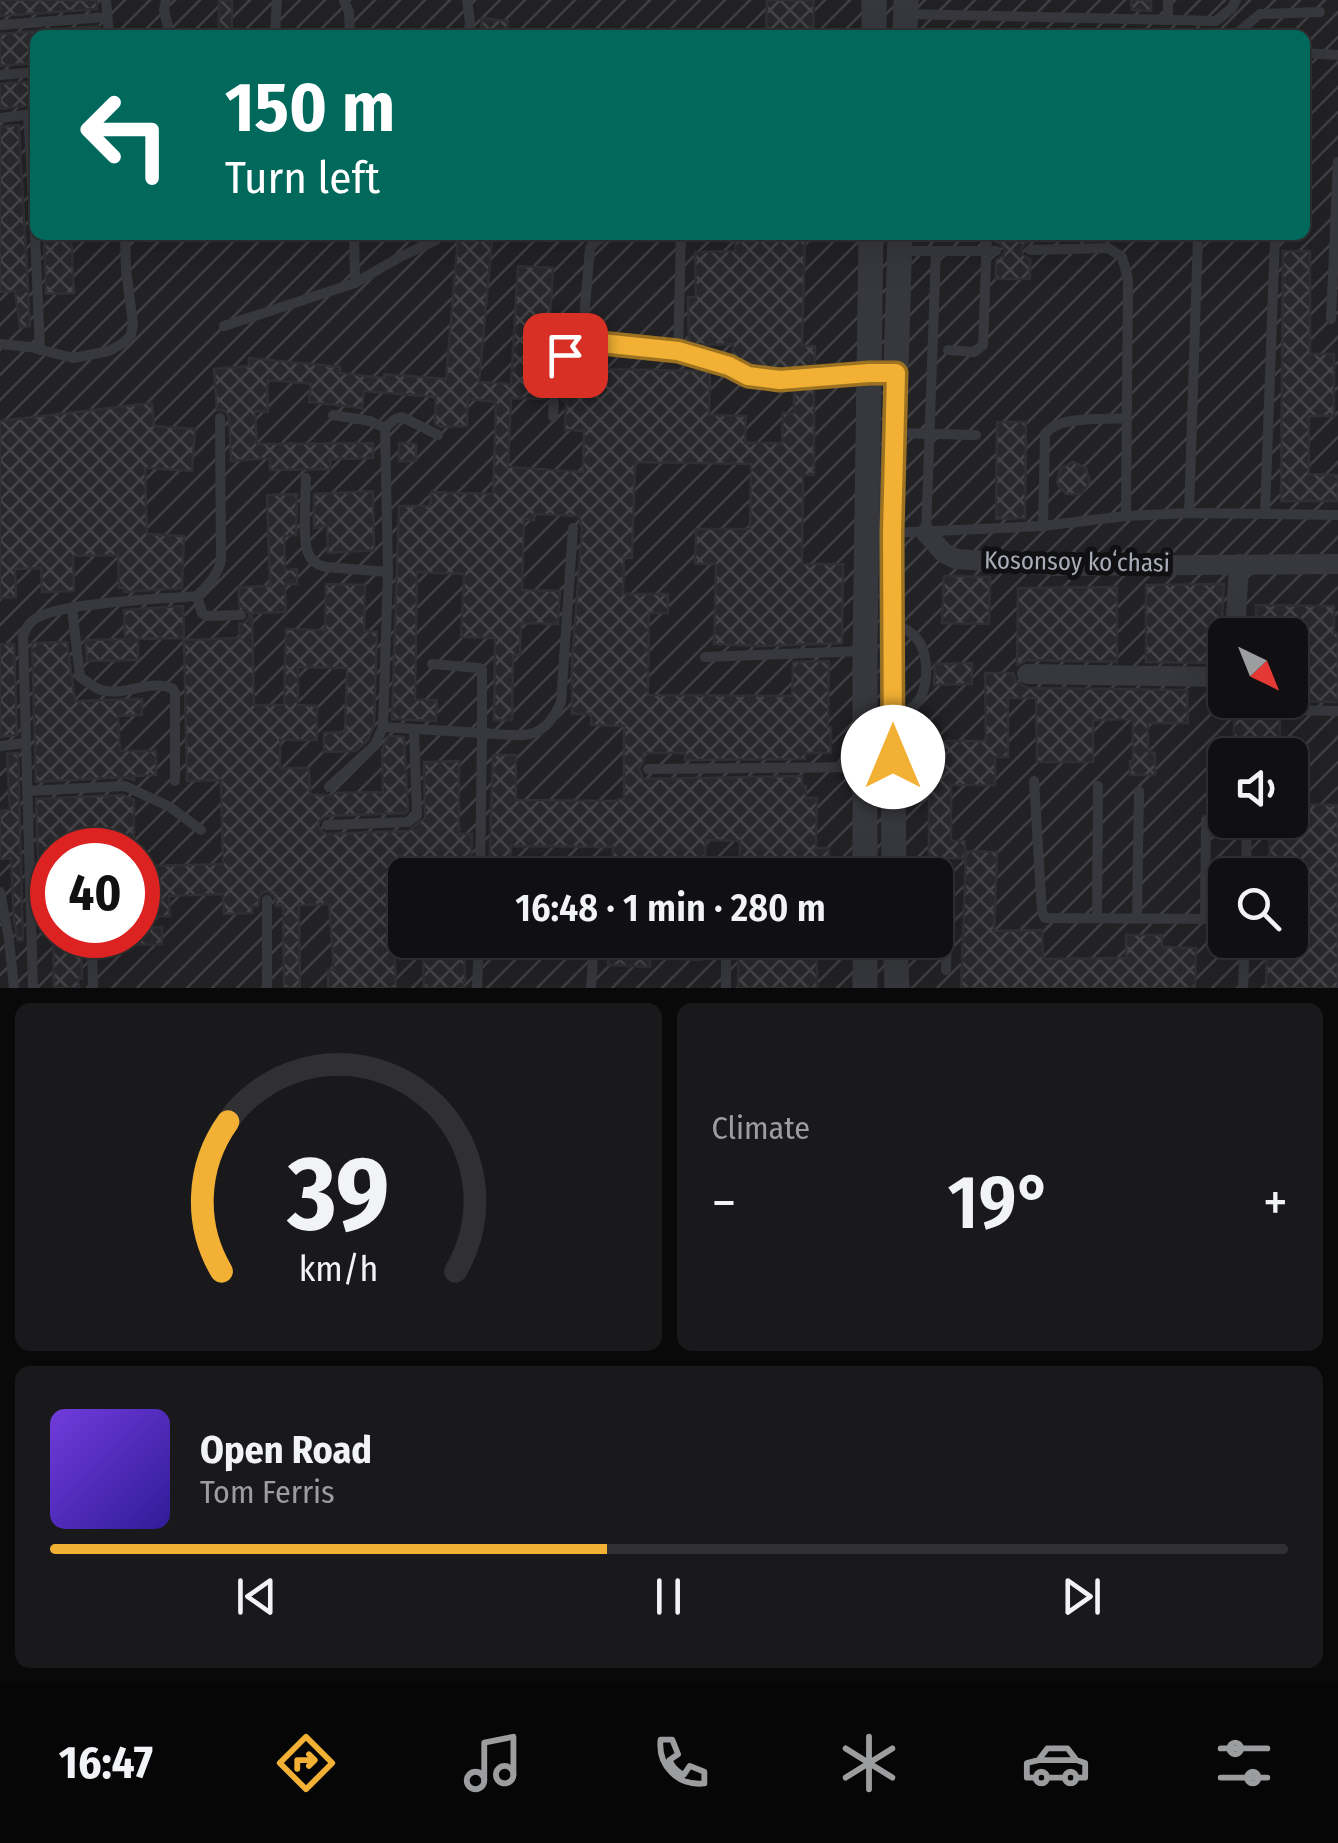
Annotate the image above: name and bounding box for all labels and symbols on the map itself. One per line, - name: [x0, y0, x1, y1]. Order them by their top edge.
- pin: [523, 313, 608, 398]
- street label: Kosonsoy koʻchasi: [984, 545, 1170, 579]
- north arrow: [1208, 618, 1308, 718]
- position arrow: [841, 705, 945, 809]
- speed limit sign: 40: [30, 828, 160, 958]

